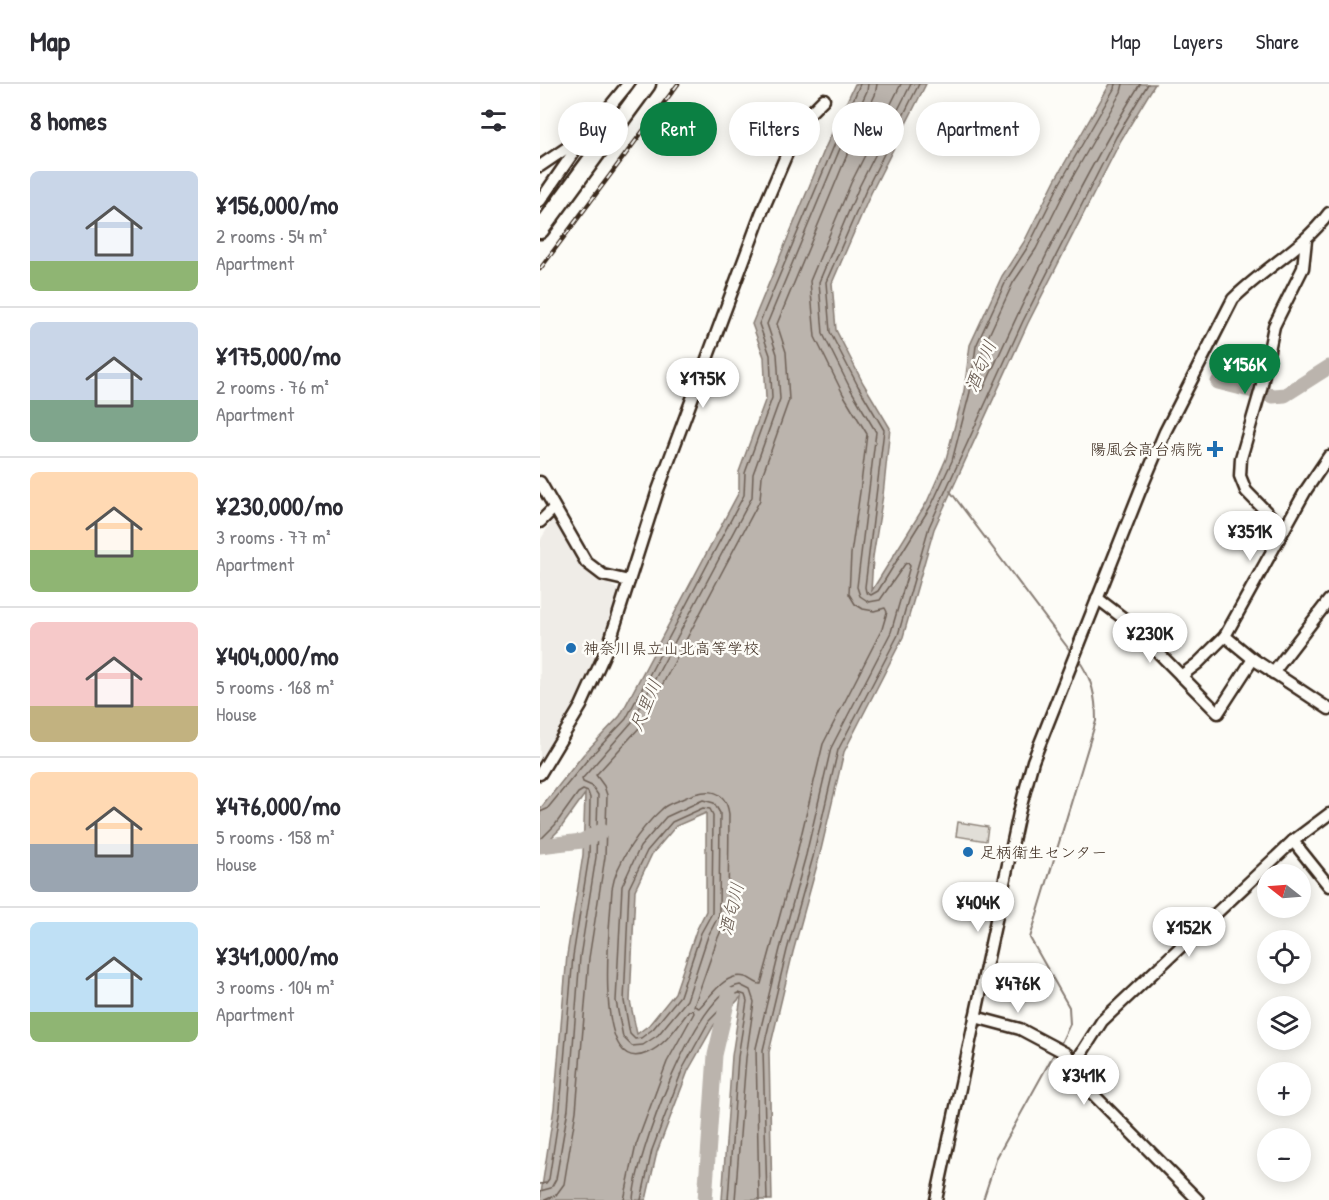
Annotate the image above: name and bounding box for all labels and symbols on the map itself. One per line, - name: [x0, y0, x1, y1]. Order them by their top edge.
- water label: 酒匂川: [958, 336, 1002, 396]
- pin: ¥156K: [1203, 344, 1287, 395]
- pin: ¥175K: [661, 358, 745, 409]
- place label: 陽風会高台病院: [1090, 438, 1202, 460]
- marker: 陽風会高台病院: [1206, 440, 1224, 458]
- pin: ¥351K: [1208, 511, 1292, 562]
- pin: ¥230K: [1108, 613, 1192, 664]
- place label: 神奈川県立山北高等学校: [583, 637, 759, 659]
- marker: 神奈川県立山北高等学校: [564, 641, 578, 655]
- water label: 尺里川: [623, 675, 667, 735]
- place label: 足柄衛生センター: [980, 841, 1107, 863]
- marker: 足柄衛生センター: [961, 845, 975, 859]
- north arrow: [1257, 864, 1311, 918]
- water label: 酒匂川: [712, 880, 750, 938]
- pin: ¥404K: [936, 882, 1020, 933]
- pin: ¥152K: [1147, 907, 1231, 958]
- pin: ¥476K: [976, 963, 1060, 1014]
- pin: ¥341K: [1042, 1055, 1126, 1106]

